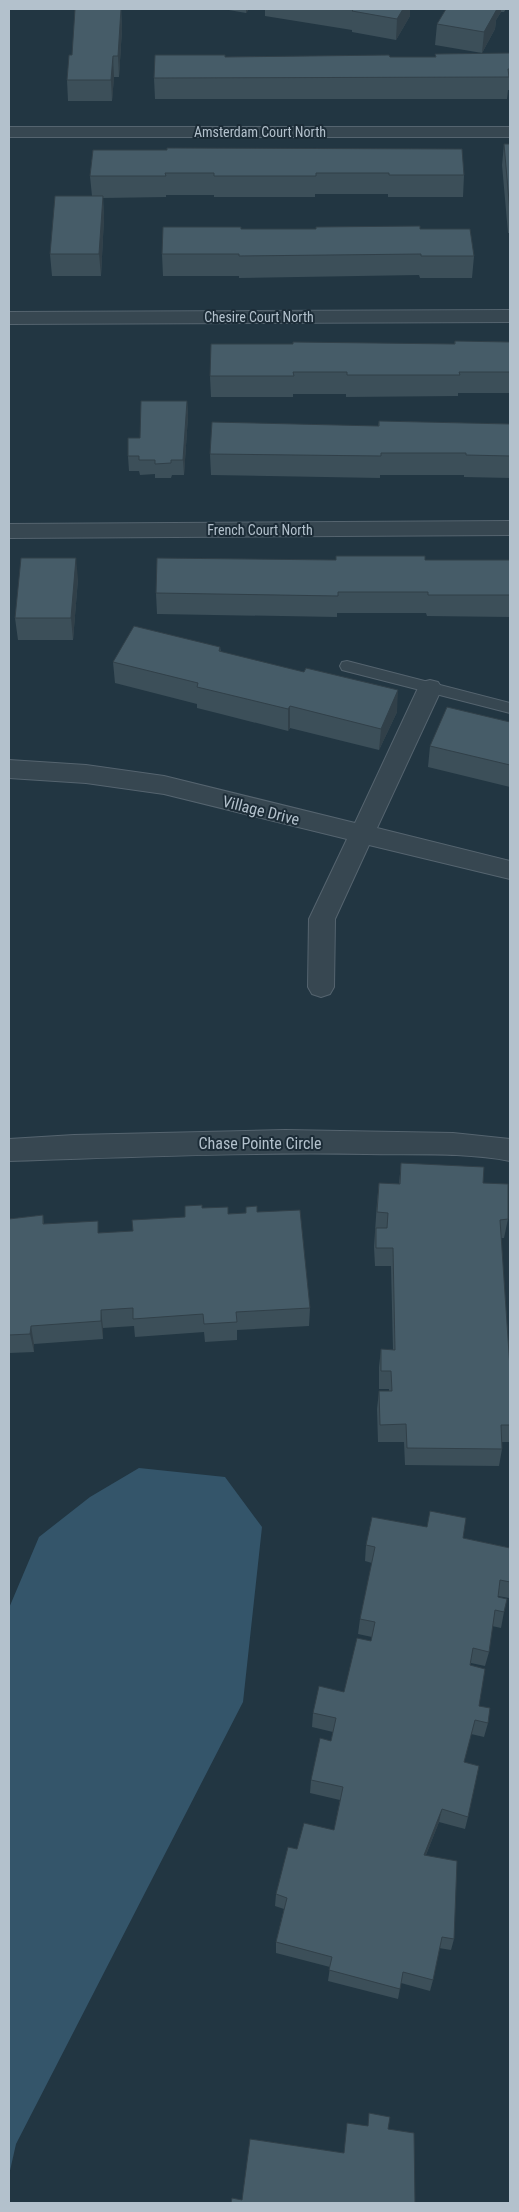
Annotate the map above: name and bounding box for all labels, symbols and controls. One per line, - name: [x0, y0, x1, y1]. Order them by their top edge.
- street label: Amsterdam Court North: [194, 124, 326, 140]
- street label: Chesire Court North: [204, 309, 314, 325]
- street label: French Court North: [207, 522, 313, 538]
- street label: Village Drive: [220, 792, 301, 829]
- street label: Chase Pointe Circle: [198, 1134, 322, 1153]

